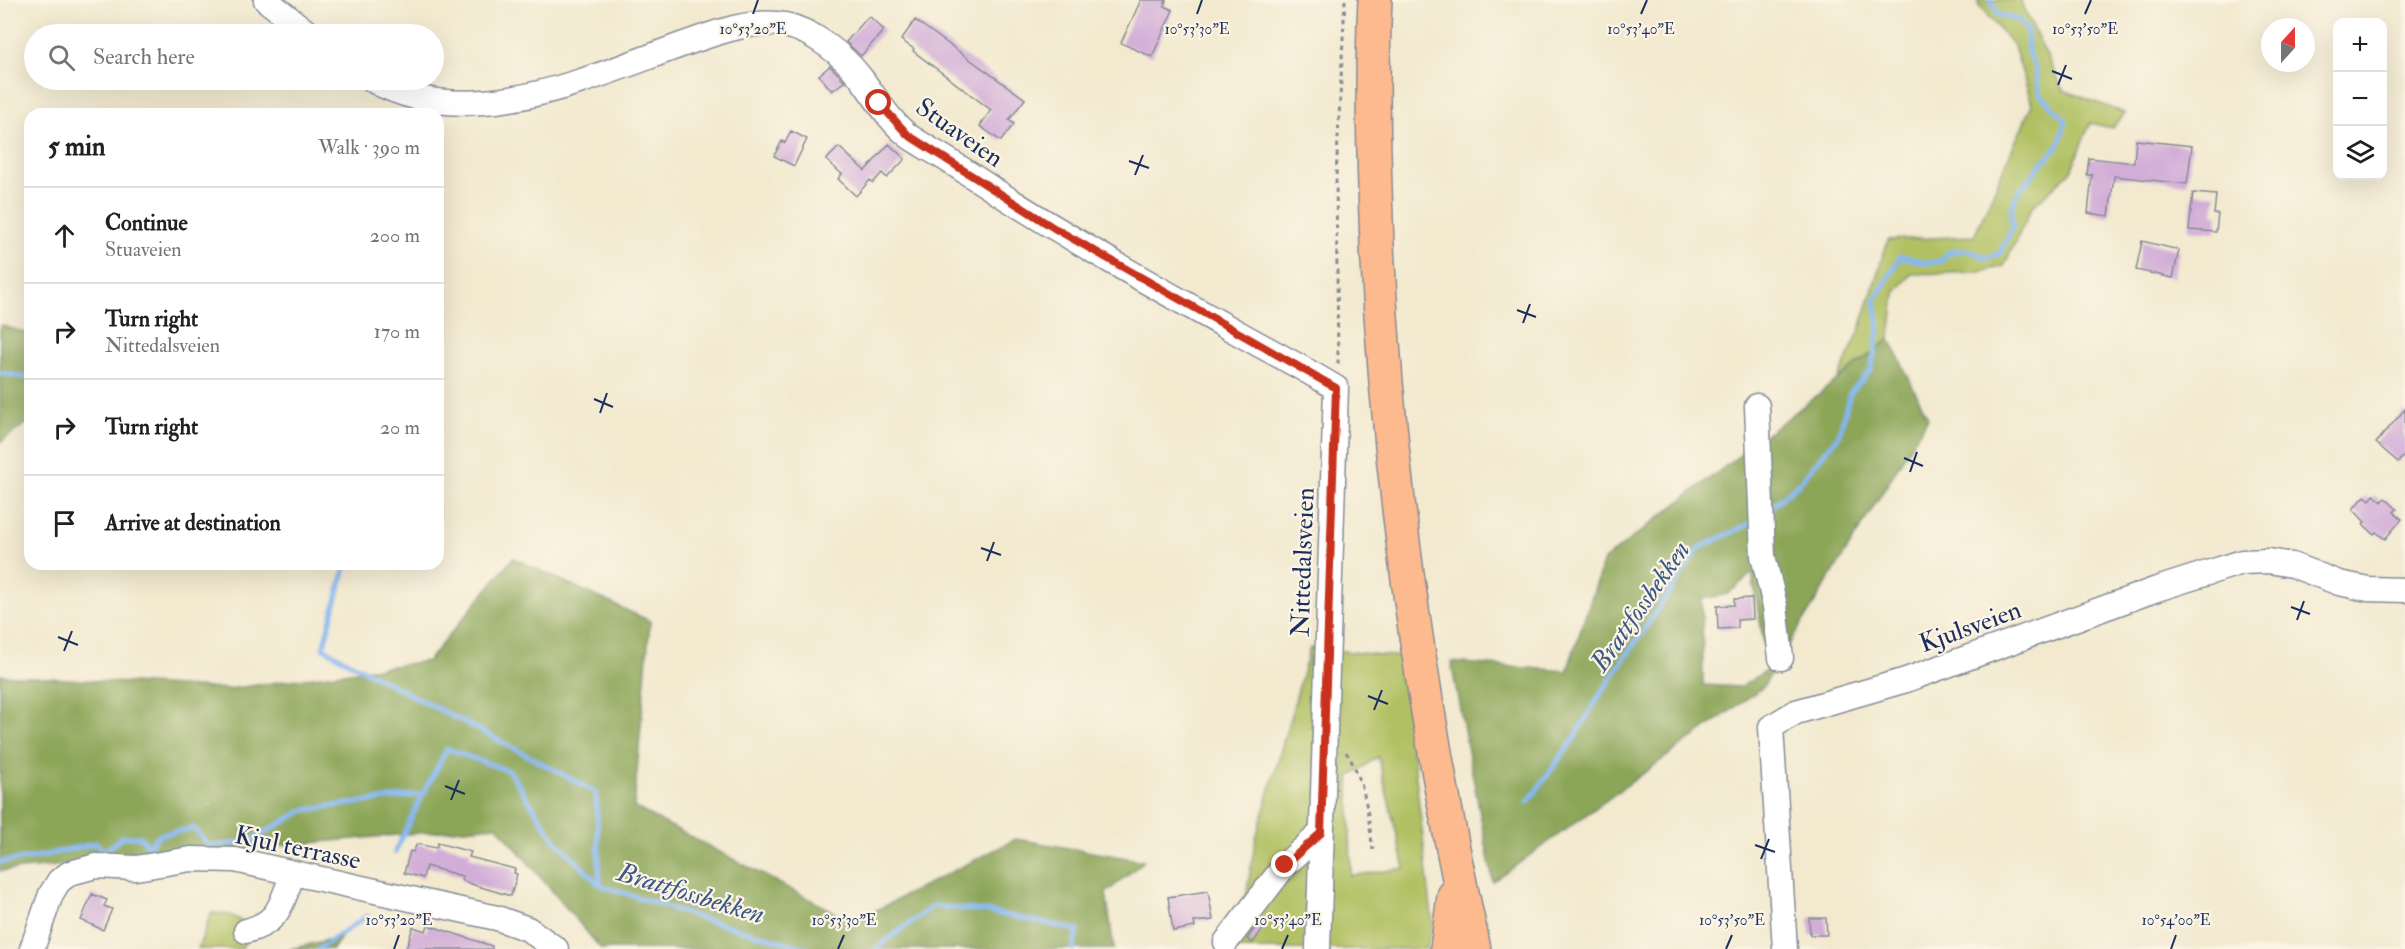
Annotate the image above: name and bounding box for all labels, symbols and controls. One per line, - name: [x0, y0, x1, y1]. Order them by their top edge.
- north arrow: [2261, 18, 2315, 72]
- map controls: [2333, 18, 2387, 180]
- button: +: [2333, 18, 2387, 72]
- text: 10°53'20"E: [719, 20, 787, 39]
- text: 10°53'30"E: [1164, 20, 1230, 39]
- text: 10°53'40"E: [1607, 20, 1675, 39]
- text: 10°53'50"E: [2052, 20, 2118, 39]
- search box: [24, 24, 444, 90]
- icon: search: [45, 41, 78, 74]
- text: Search here: [93, 43, 195, 71]
- button: −: [2333, 72, 2387, 126]
- route start: [865, 89, 891, 115]
- street label: Stuaveien: [909, 91, 1009, 174]
- button: layers: [2333, 126, 2387, 180]
- text: 5 min: [48, 131, 105, 163]
- text: Walk · 390 m: [318, 135, 420, 160]
- text: Continue: [105, 209, 188, 237]
- icon: ahead: [48, 219, 81, 252]
- text: 200 m: [370, 223, 420, 248]
- text: Stuaveien: [105, 237, 182, 262]
- text: Turn right: [105, 305, 198, 333]
- icon: right: [48, 315, 81, 348]
- text: 170 m: [374, 319, 420, 344]
- text: Nittedalsveien: [105, 333, 220, 358]
- icon: right: [48, 411, 81, 444]
- text: Turn right: [105, 413, 198, 441]
- text: 20 m: [380, 415, 420, 440]
- street label: Nittedalsveien: [1284, 487, 1322, 637]
- icon: arrive: [48, 507, 81, 540]
- text: Arrive at destination: [105, 509, 281, 537]
- water label: Brattfossbekken: [1582, 535, 1697, 680]
- street label: Kjulsveien: [1915, 594, 2026, 660]
- street label: Kjul terrasse: [232, 819, 364, 877]
- route end: [1271, 851, 1297, 877]
- water label: Brattfossbekken: [612, 855, 768, 931]
- text: 10°53'20"E: [365, 911, 433, 930]
- text: 10°53'30"E: [811, 911, 877, 930]
- text: 10°53'40"E: [1254, 911, 1322, 930]
- text: 10°53'50"E: [1699, 911, 1765, 930]
- text: 10°54'00"E: [2141, 911, 2211, 930]

